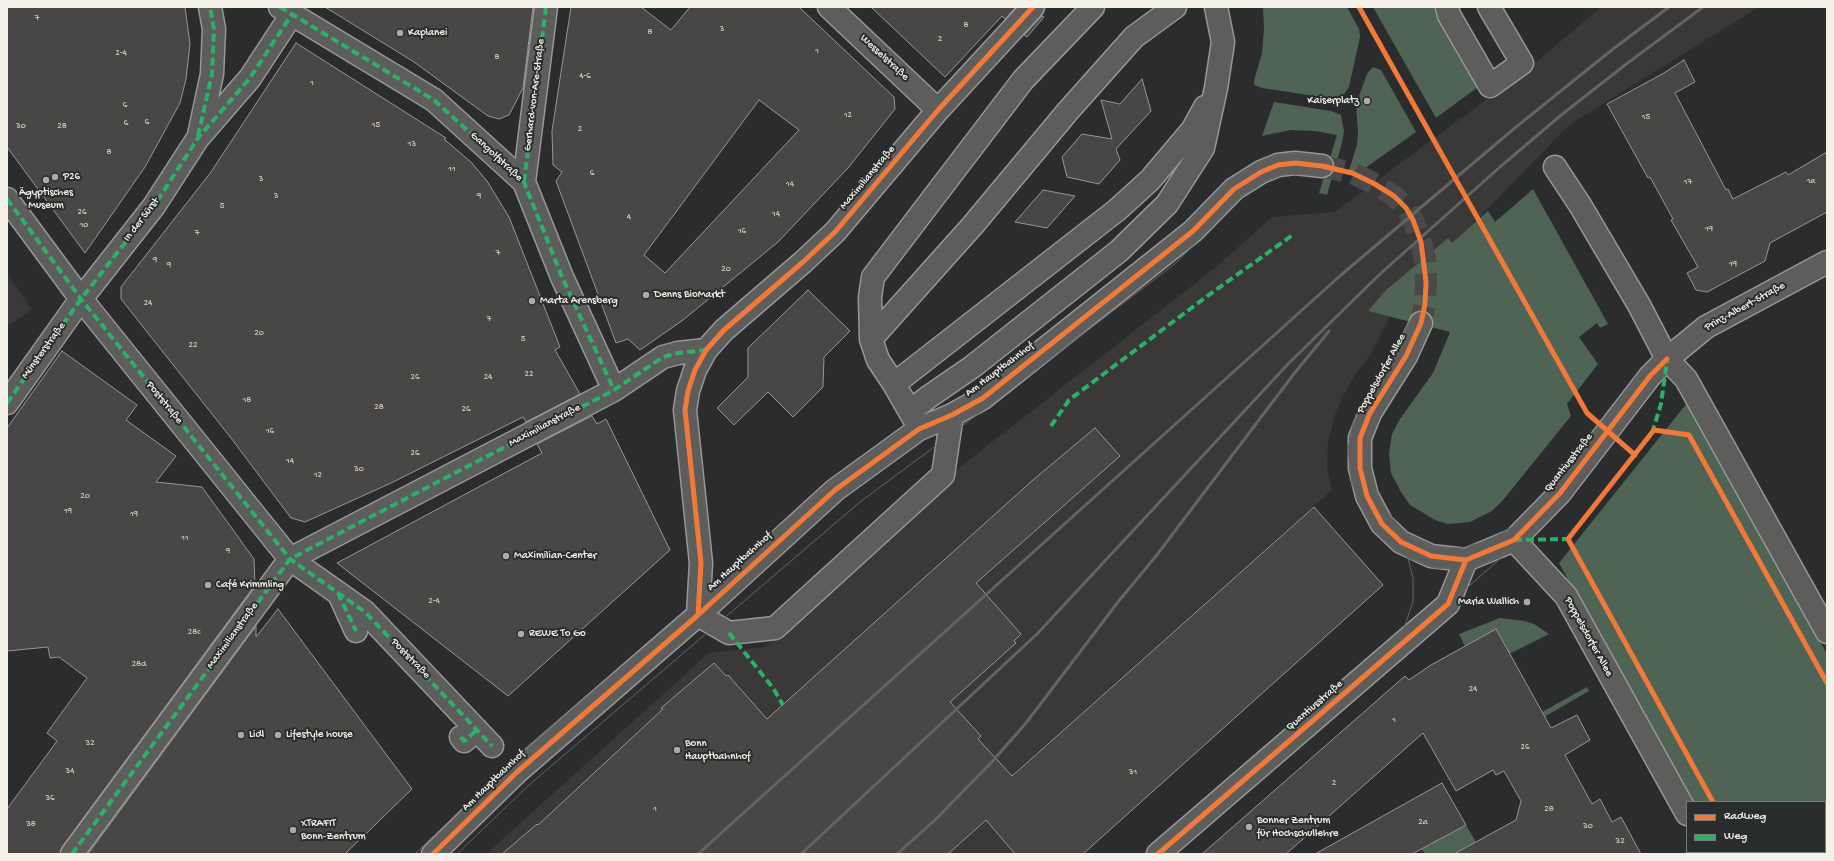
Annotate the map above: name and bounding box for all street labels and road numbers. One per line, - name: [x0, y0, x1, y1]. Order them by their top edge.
- street label: Wesselstraße: [857, 32, 911, 84]
- street label: Gerhard-von-Are-Straße: [522, 38, 548, 152]
- street label: Gangolfstraße: [467, 129, 525, 185]
- street label: Maximilianstraße: [838, 143, 898, 213]
- street label: In der Sürst: [121, 195, 163, 245]
- street label: Prinz-Albert-Straße: [1702, 279, 1788, 335]
- street label: Münsterstraße: [19, 320, 69, 382]
- street label: Poppelsdorfer Allee: [1355, 332, 1409, 416]
- street label: Am Hauptbahnhof: [963, 340, 1037, 400]
- street label: Poststraße: [143, 379, 185, 427]
- street label: Maximilianstraße: [507, 402, 583, 450]
- street label: Quantiusstraße: [1542, 431, 1596, 495]
- street label: Am Hauptbahnhof: [705, 530, 775, 594]
- street label: Poppelsdorfer Allee: [1561, 595, 1615, 679]
- street label: Maximilianstraße: [204, 600, 262, 672]
- street label: Poststraße: [387, 636, 433, 682]
- street label: Quantiusstraße: [1284, 678, 1346, 734]
- street label: Am Hauptbahnhof: [460, 748, 528, 814]

